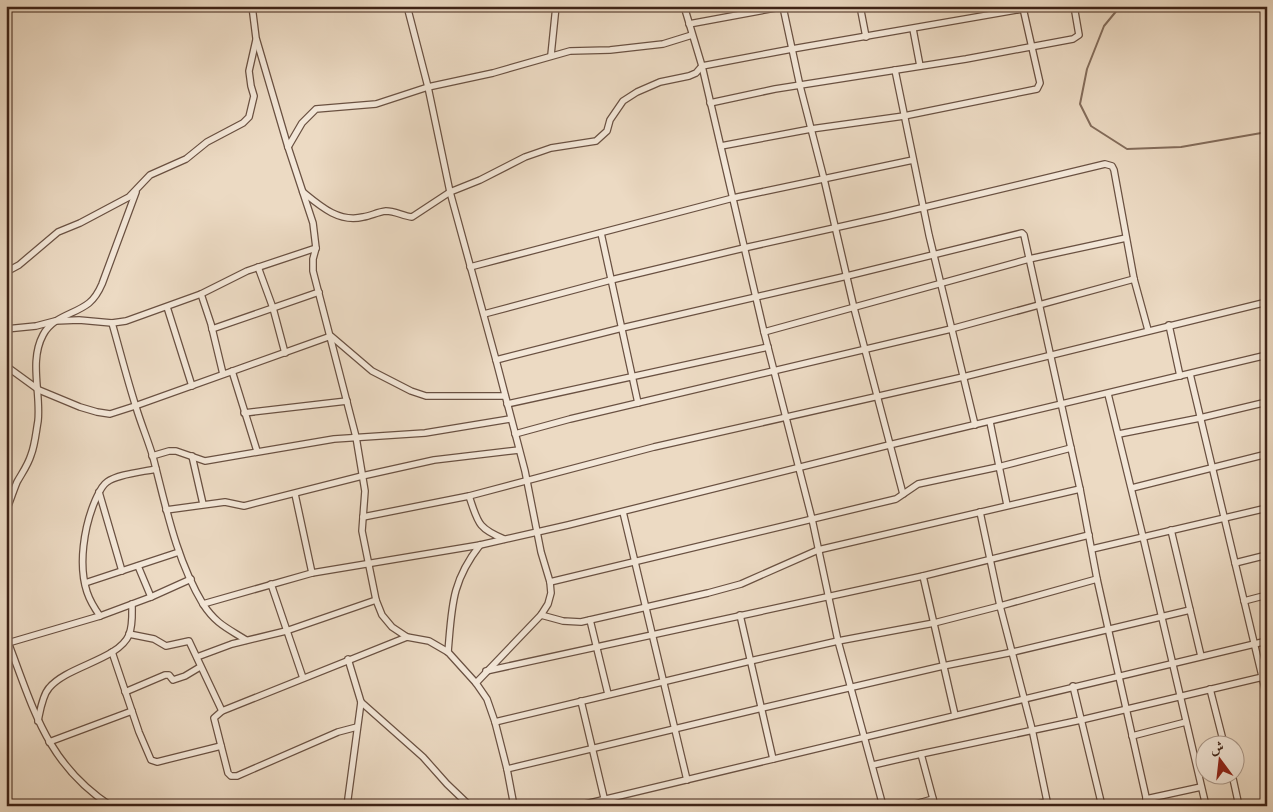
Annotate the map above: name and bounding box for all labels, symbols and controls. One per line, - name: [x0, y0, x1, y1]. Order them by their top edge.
- north arrow: [1196, 734, 1246, 784]
- text: ش: [1208, 737, 1226, 758]

